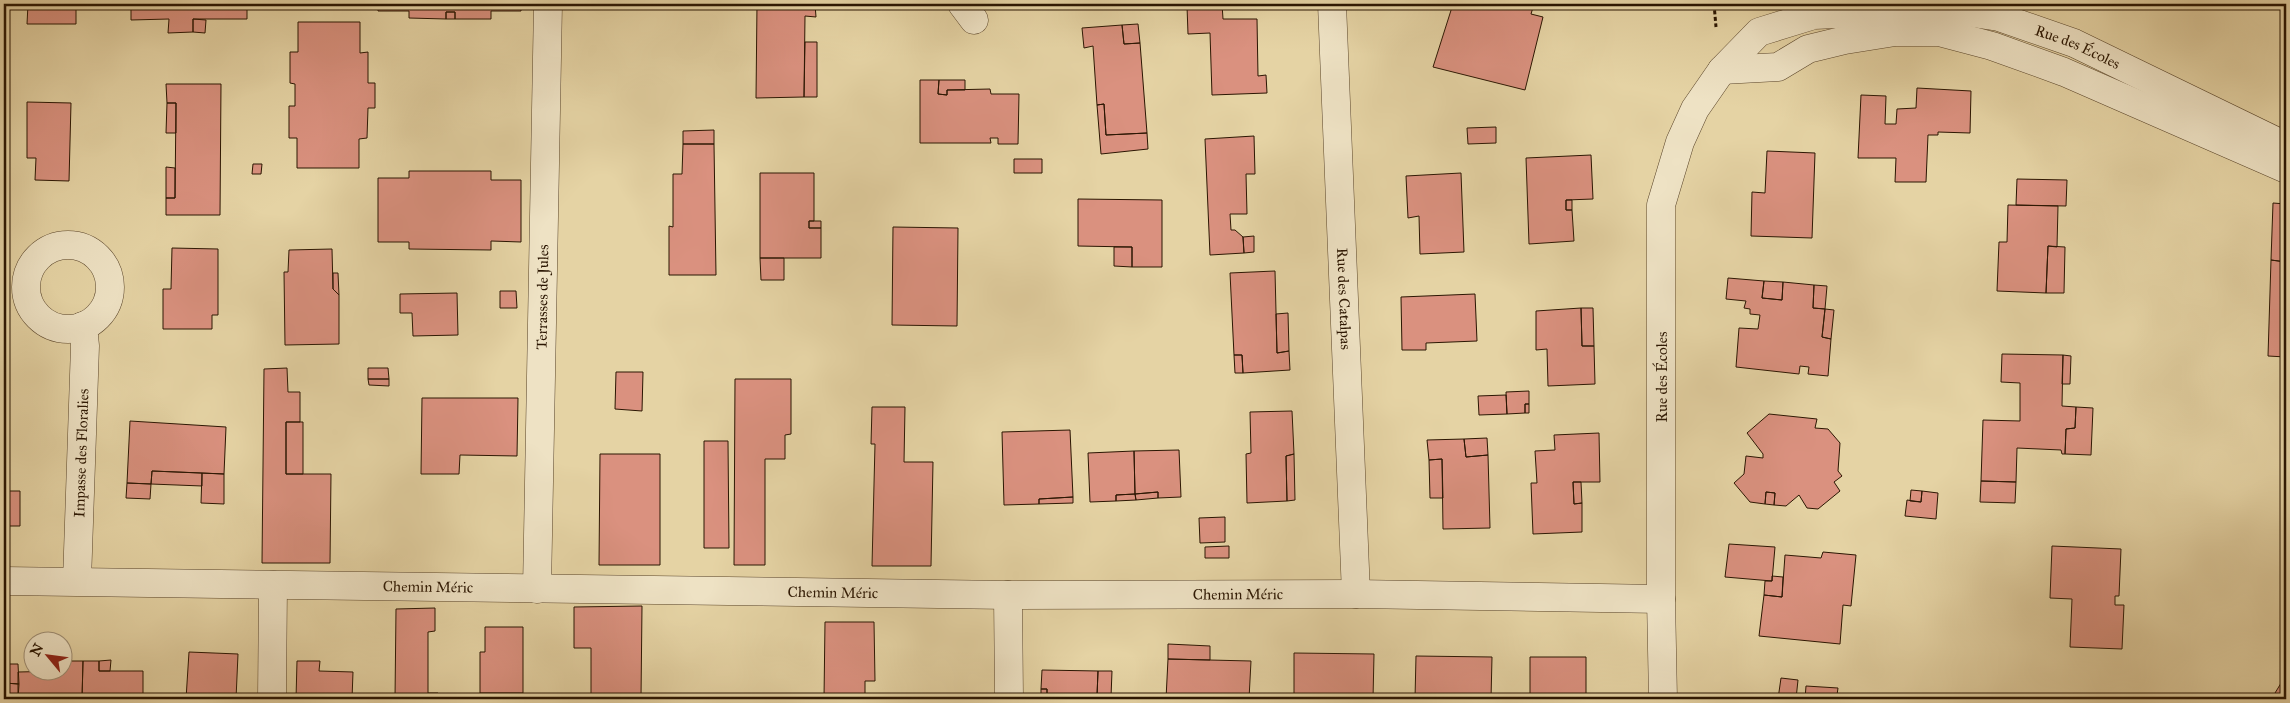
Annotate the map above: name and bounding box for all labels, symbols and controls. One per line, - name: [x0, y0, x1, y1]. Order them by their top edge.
- street label: Rue des Écoles: [2033, 21, 2123, 73]
- street label: Terrasses de Jules: [533, 244, 553, 350]
- street label: Rue des Catalpas: [1333, 247, 1355, 350]
- street label: Rue des Écoles: [1652, 332, 1671, 422]
- street label: Impasse des Floralies: [70, 388, 93, 518]
- street label: Chemin Méric: [383, 577, 473, 597]
- street label: Chemin Méric: [788, 583, 878, 602]
- street label: Chemin Méric: [1193, 585, 1283, 603]
- north arrow: [22, 630, 72, 680]
- text: N: [27, 641, 47, 659]

